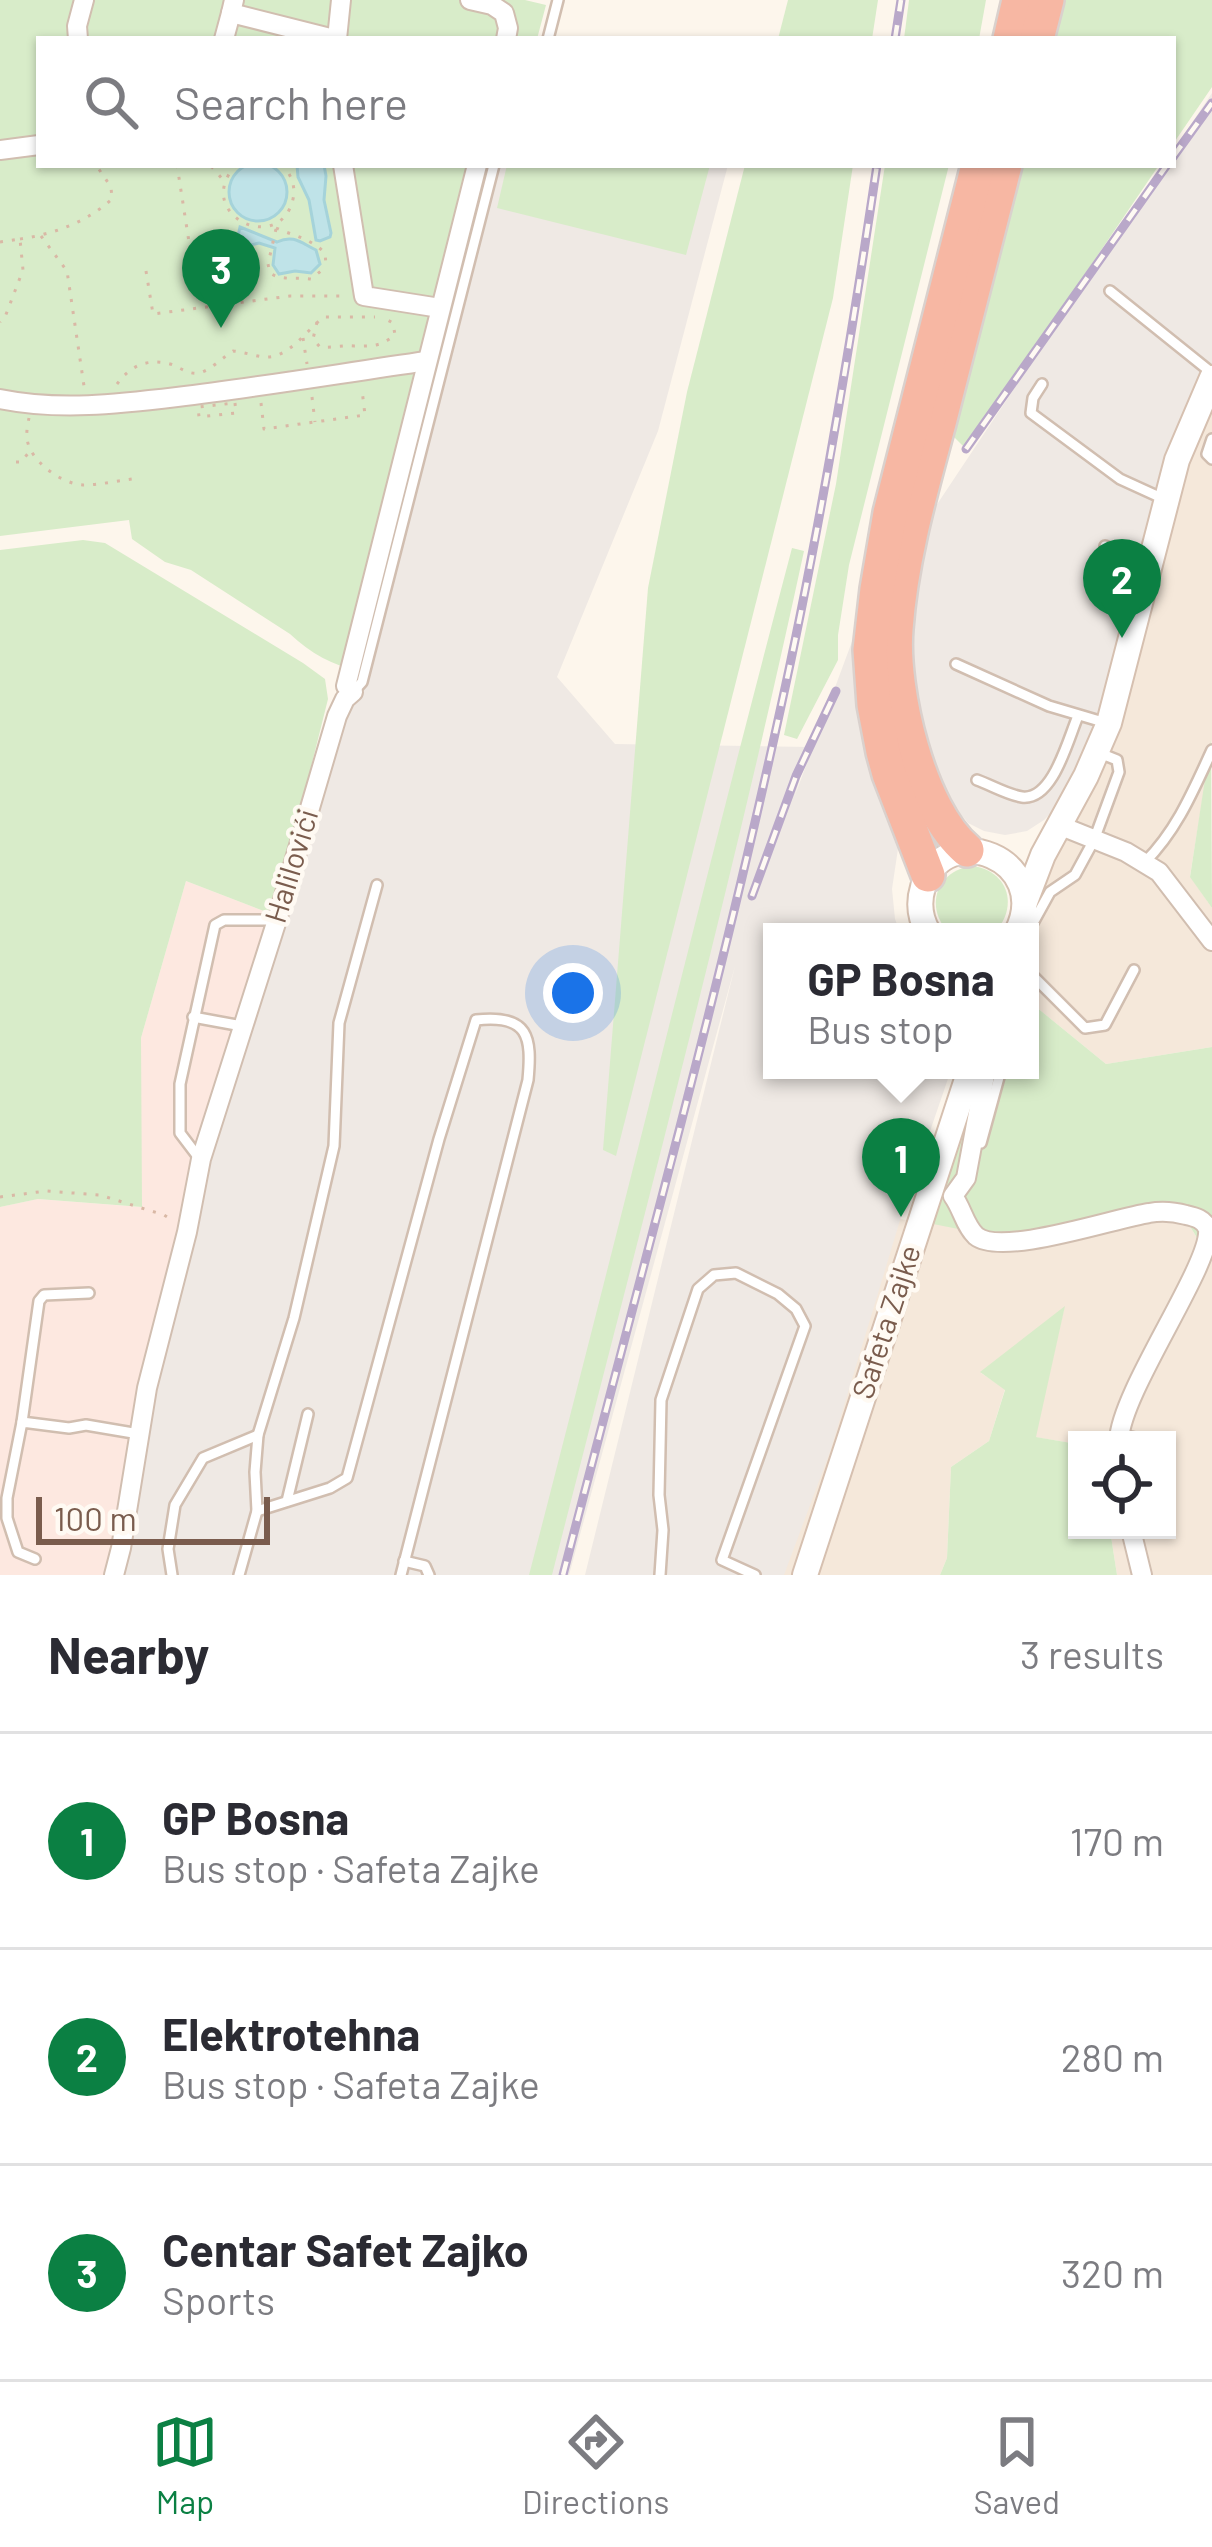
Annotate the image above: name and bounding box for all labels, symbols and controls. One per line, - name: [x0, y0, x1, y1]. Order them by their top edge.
- search box: [36, 36, 1176, 168]
- icon: search: [78, 69, 144, 135]
- text: Search here: [174, 75, 408, 129]
- pin: 3: [182, 229, 260, 328]
- pin: 2: [1083, 539, 1161, 638]
- street label: Halilovići: [256, 804, 324, 927]
- popup: [763, 923, 1039, 1079]
- text: GP Bosna: [807, 951, 995, 1005]
- your location: [543, 963, 603, 1023]
- text: Bus stop: [807, 1005, 954, 1052]
- pin: 1: [862, 1118, 940, 1217]
- street label: Safeta Zajke: [843, 1240, 927, 1403]
- map controls: [1068, 1431, 1176, 1539]
- button: locate: [1068, 1431, 1176, 1539]
- scale bar: [36, 1491, 270, 1544]
- text: 100 m: [54, 1498, 137, 1538]
- text: Nearby: [48, 1623, 209, 1684]
- text: 3 results: [1020, 1630, 1164, 1677]
- text: GP Bosna: [162, 1790, 349, 1844]
- text: 1: [80, 1817, 94, 1864]
- text: 170 m: [1070, 1817, 1164, 1864]
- text: Bus stop · Safeta Zajke: [162, 1844, 540, 1891]
- text: Elektrotehna: [162, 2006, 420, 2060]
- text: 2: [76, 2033, 98, 2080]
- text: 280 m: [1061, 2033, 1164, 2080]
- text: Bus stop · Safeta Zajke: [162, 2060, 540, 2107]
- text: Centar Safet Zajko: [162, 2222, 529, 2276]
- text: 3: [76, 2249, 98, 2296]
- text: 320 m: [1061, 2249, 1164, 2296]
- text: Sports: [162, 2276, 275, 2323]
- tab: Map: [152, 2409, 218, 2521]
- tab: Directions: [522, 2409, 669, 2521]
- tab: Saved: [973, 2409, 1060, 2521]

